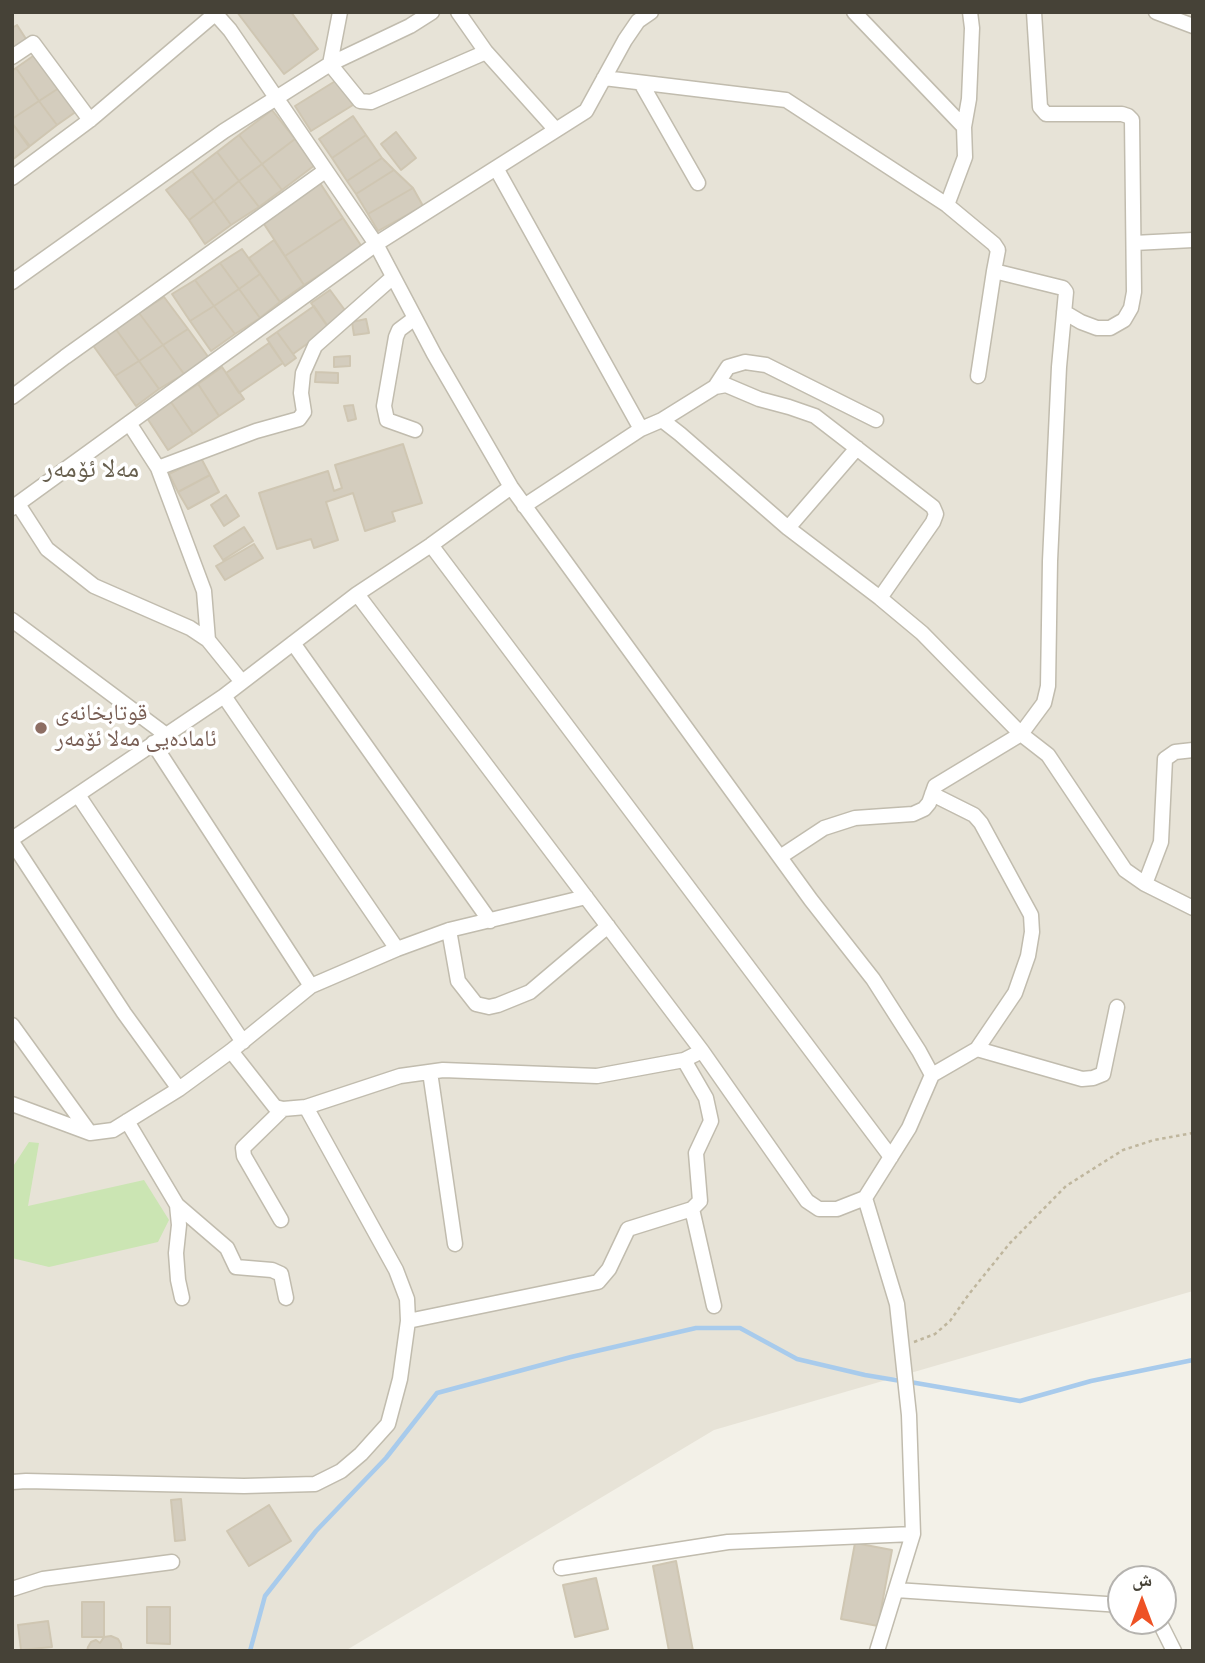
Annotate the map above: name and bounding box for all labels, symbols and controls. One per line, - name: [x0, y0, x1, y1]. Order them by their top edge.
- district label: مەلا ئۆمەر: [43, 456, 139, 488]
- place label: قوتابخانەی ئامادەیی مەلا ئۆمەر: [55, 701, 217, 755]
- marker: قوتابخانەی ئامادەیی مەلا ئۆمەر: [33, 720, 49, 736]
- north arrow: [1107, 1565, 1177, 1635]
- text: ش: [1132, 1569, 1152, 1593]

